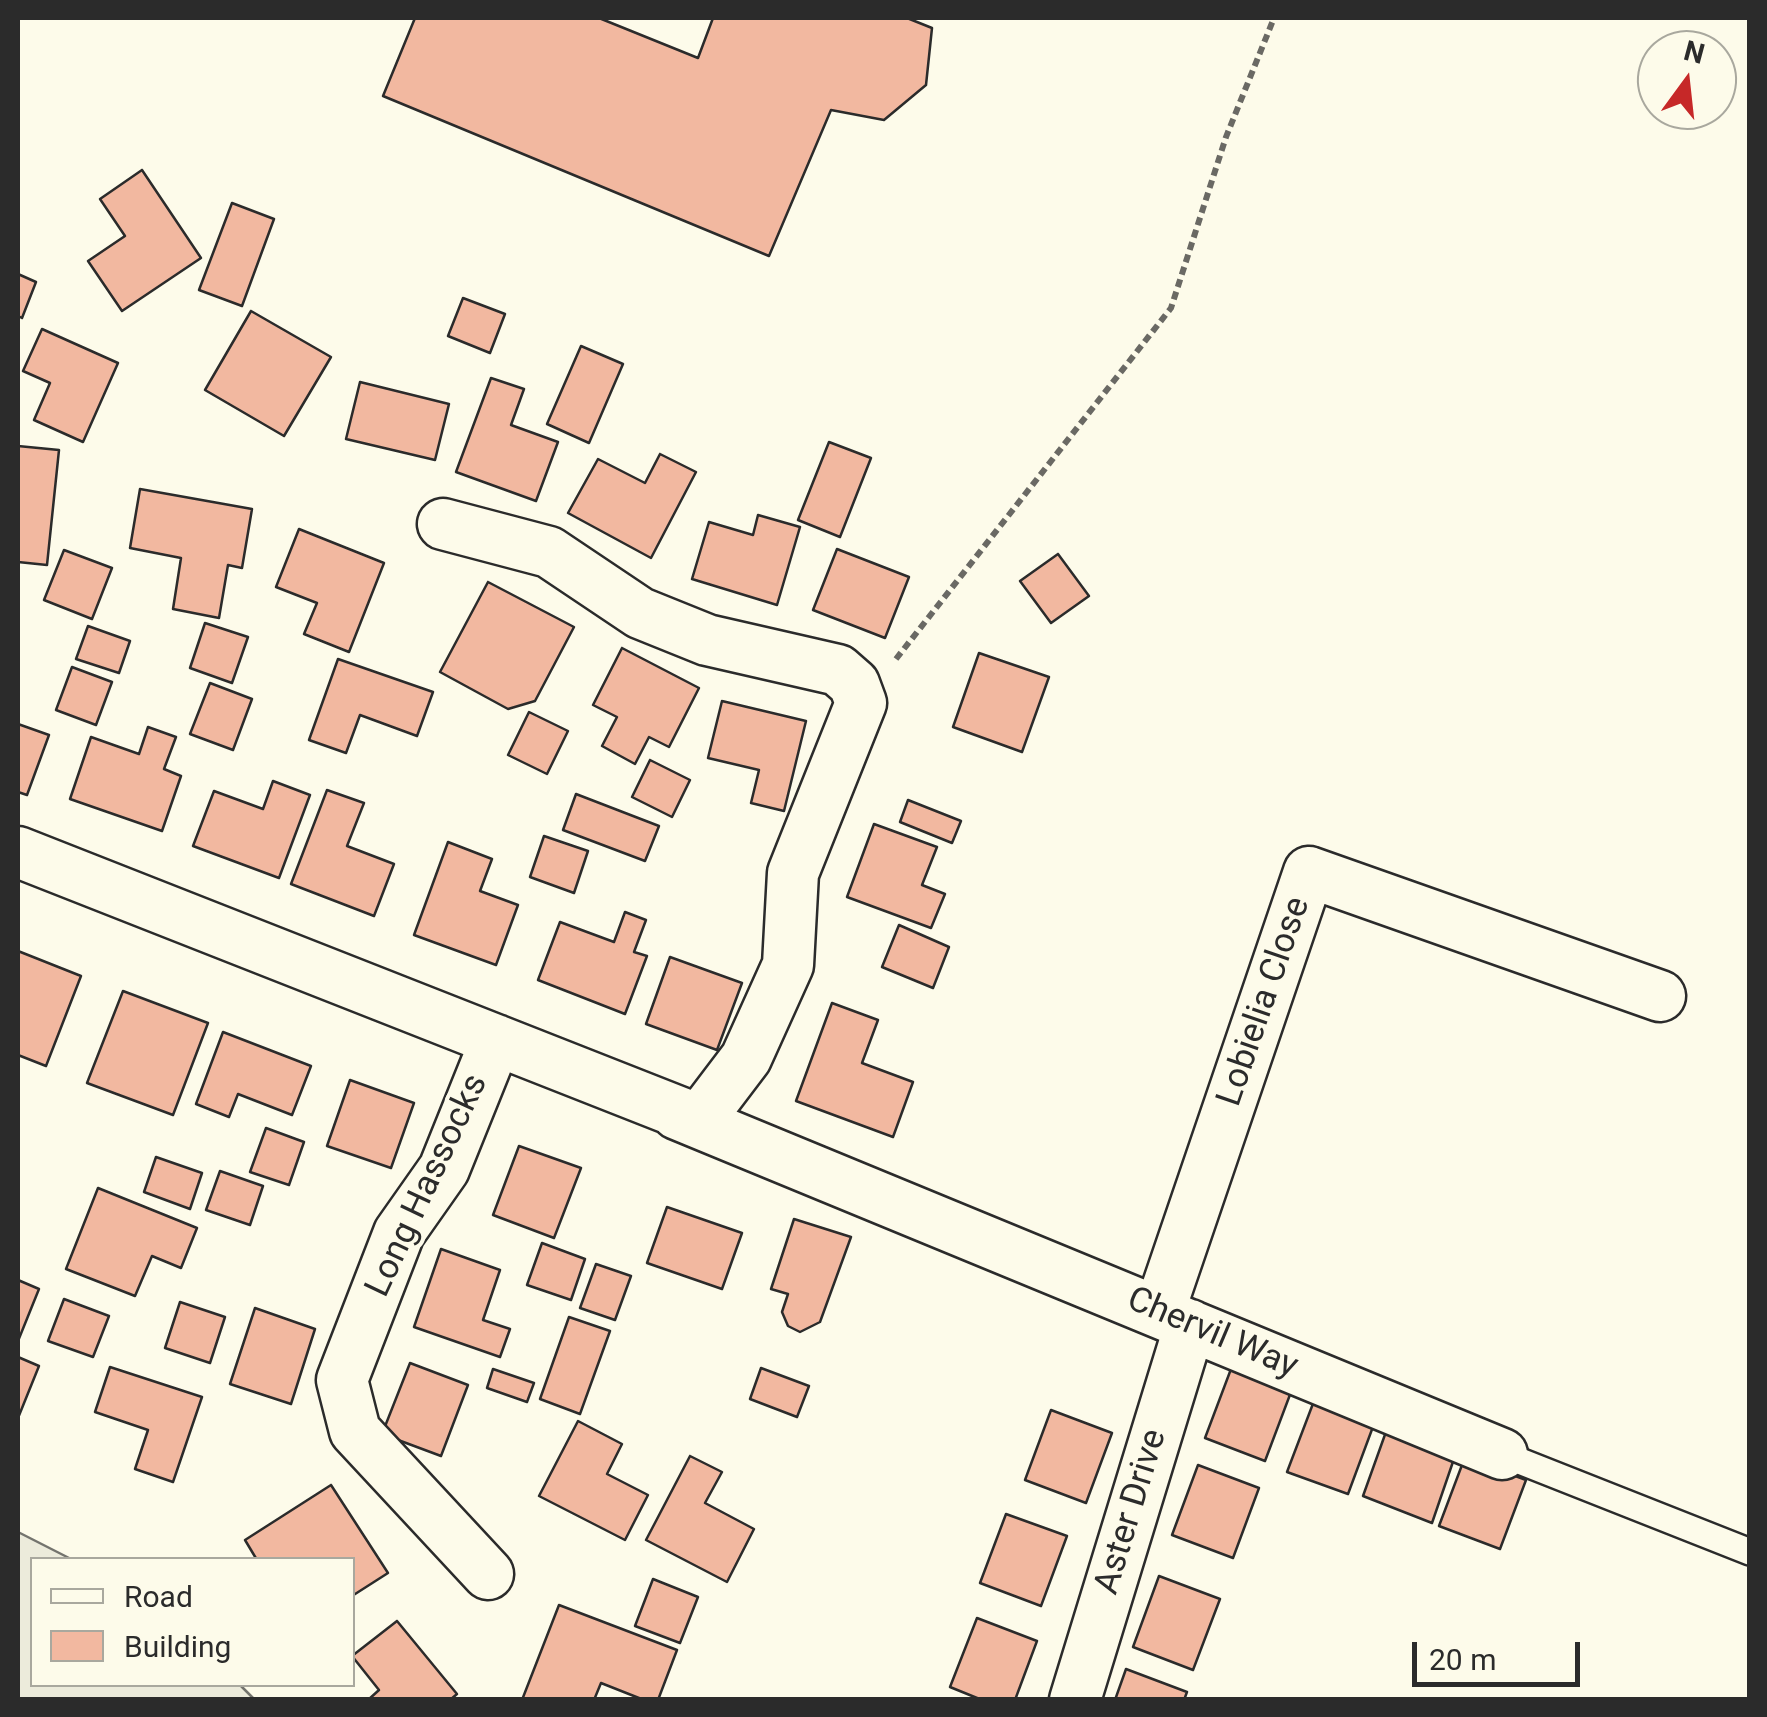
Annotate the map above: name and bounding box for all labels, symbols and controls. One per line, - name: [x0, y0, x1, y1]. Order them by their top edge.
- north arrow: [1637, 30, 1737, 130]
- text: N: [1681, 34, 1708, 71]
- street label: Lobielia Close: [1210, 892, 1320, 1112]
- street label: Long Hassocks: [358, 1068, 498, 1304]
- street label: Chervil Way: [1120, 1279, 1304, 1389]
- street label: Aster Drive: [1087, 1425, 1177, 1599]
- legend: [30, 1557, 355, 1687]
- text: Road: [124, 1579, 193, 1614]
- scale bar: [1417, 1622, 1584, 1684]
- text: Building: [124, 1629, 231, 1664]
- text: 20 m: [1429, 1642, 1496, 1677]

